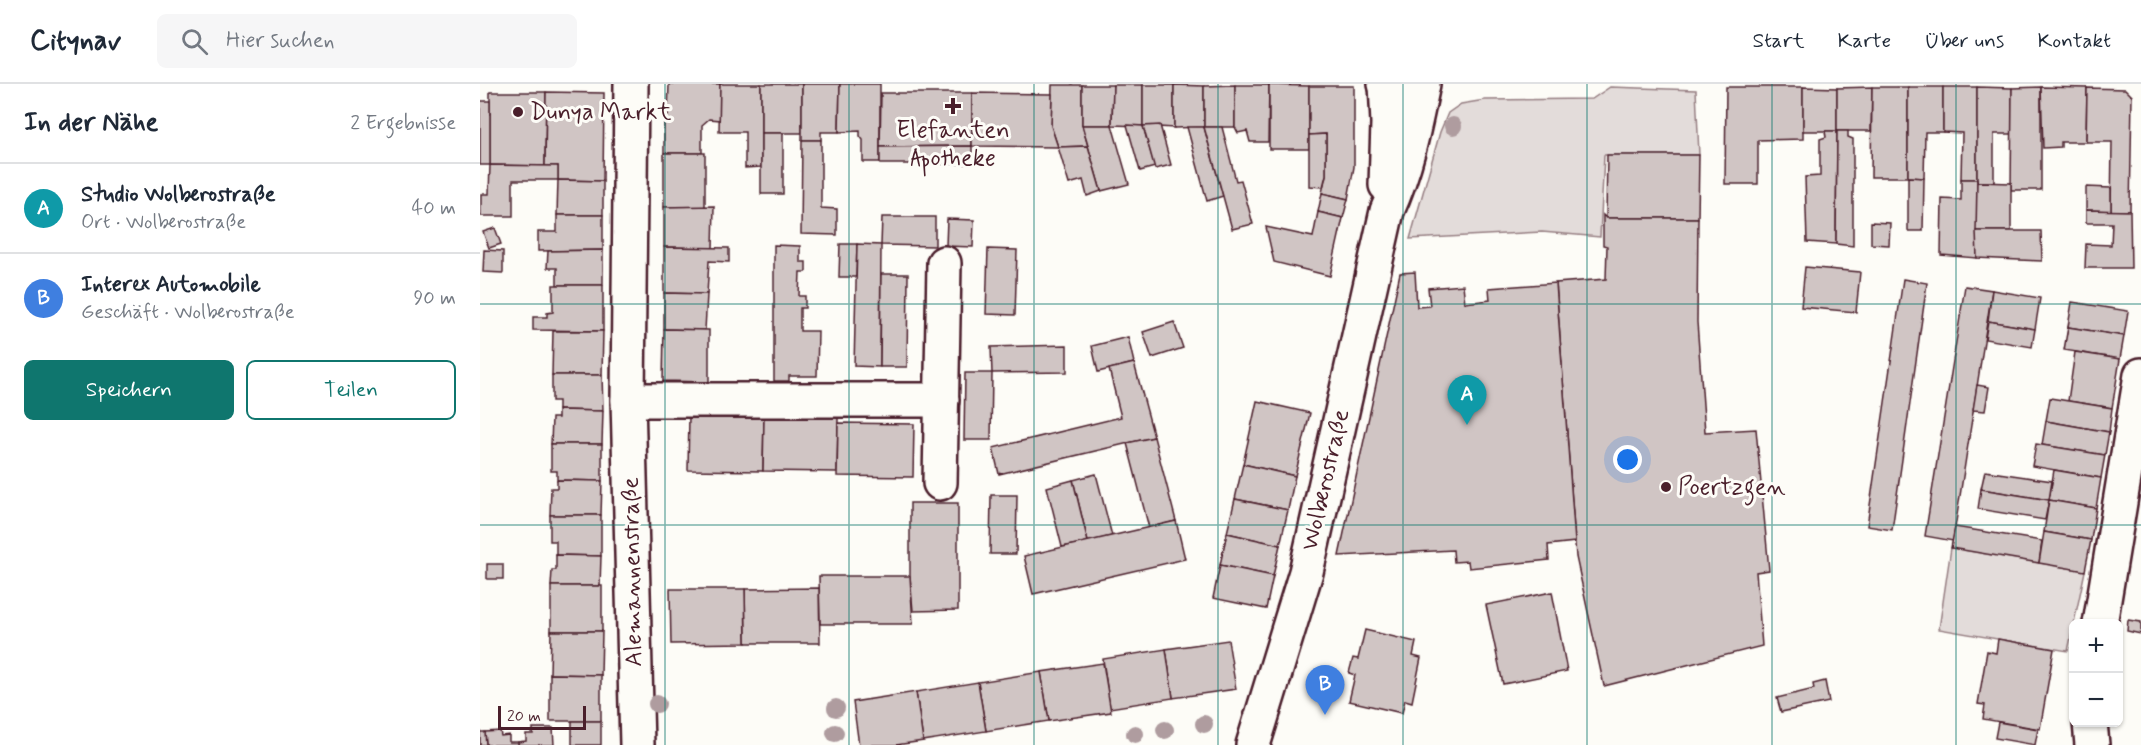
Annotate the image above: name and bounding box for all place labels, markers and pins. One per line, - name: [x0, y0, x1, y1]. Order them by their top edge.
- place label: Dunya Markt: [530, 97, 672, 128]
- marker: Elefanten Apotheke: [946, 99, 960, 113]
- marker: Dunya Markt: [511, 105, 525, 119]
- place label: Elefanten Apotheke: [896, 115, 1010, 177]
- pin: A: [1448, 376, 1486, 425]
- place label: Poertzgen: [1678, 472, 1786, 506]
- marker: Poertzgen: [1659, 480, 1673, 494]
- pin: B: [1306, 666, 1344, 715]

